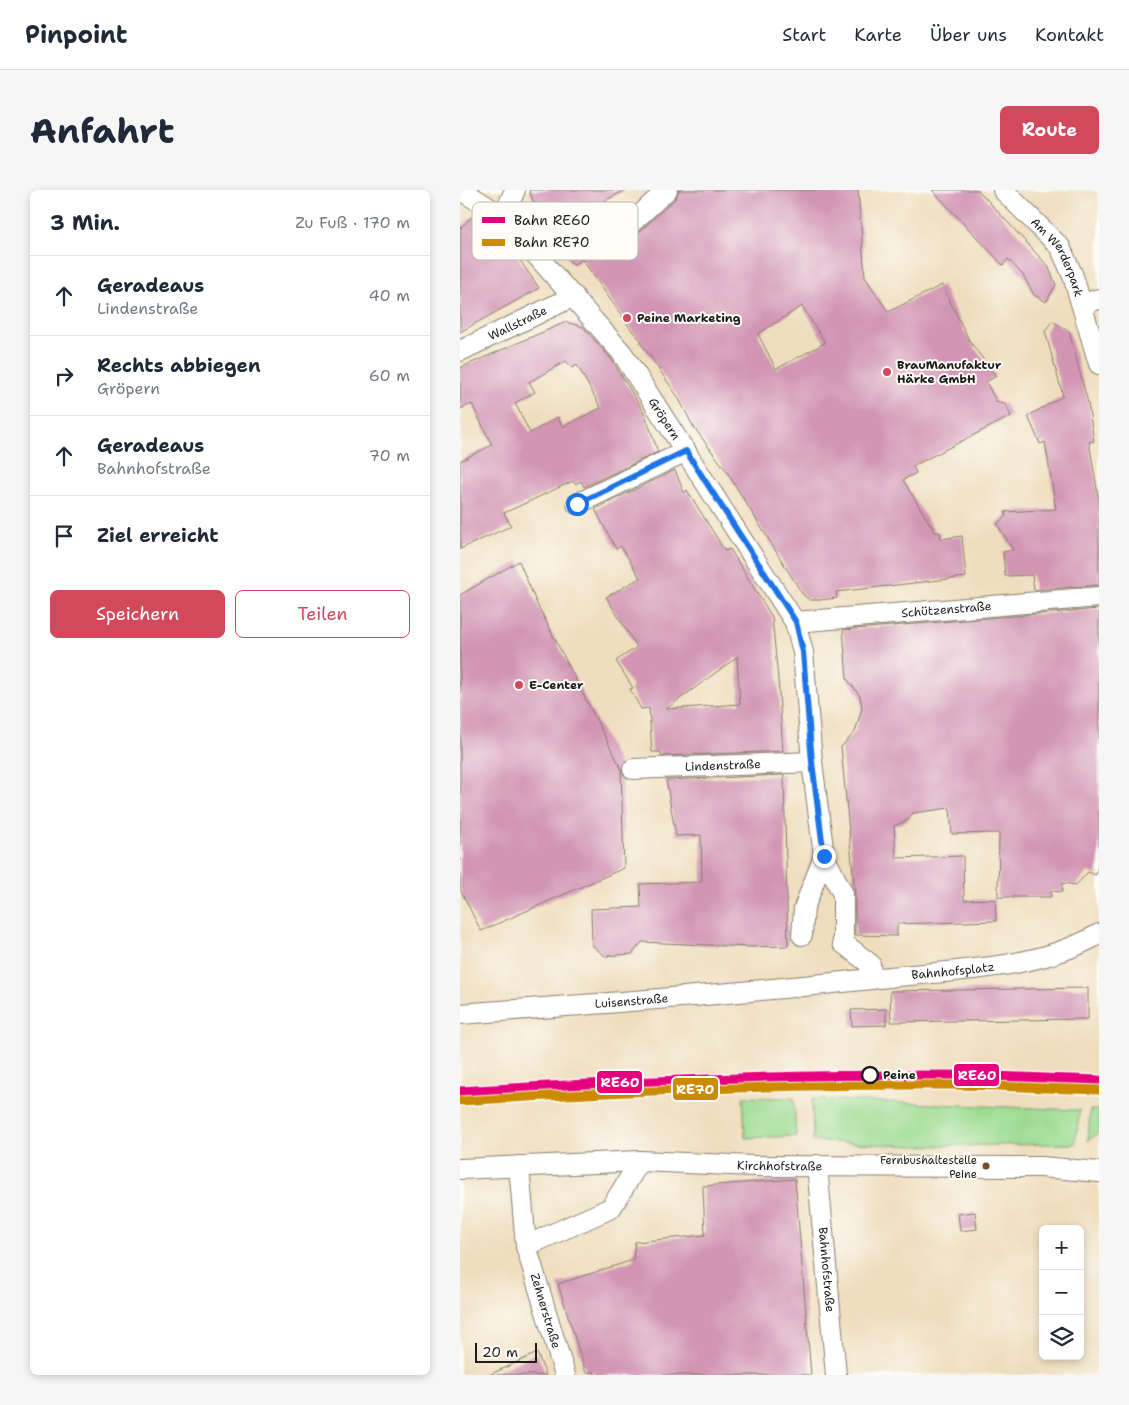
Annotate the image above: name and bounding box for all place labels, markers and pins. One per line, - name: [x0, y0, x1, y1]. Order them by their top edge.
- place label: Peine Marketing: [637, 310, 741, 326]
- marker: Peine Marketing: [621, 312, 633, 324]
- place label: BrauManufaktur Härke GmbH: [897, 357, 1002, 387]
- marker: BrauManufaktur Härke GmbH: [881, 366, 893, 378]
- place label: E-Center: [529, 677, 584, 693]
- marker: E-Center: [513, 679, 525, 691]
- marker: Peine: [861, 1066, 879, 1084]
- place label: Peine: [883, 1067, 916, 1083]
- place label: Fernbushaltestelle Peine: [880, 1153, 977, 1182]
- marker: Fernbushaltestelle Peine: [981, 1161, 991, 1171]

